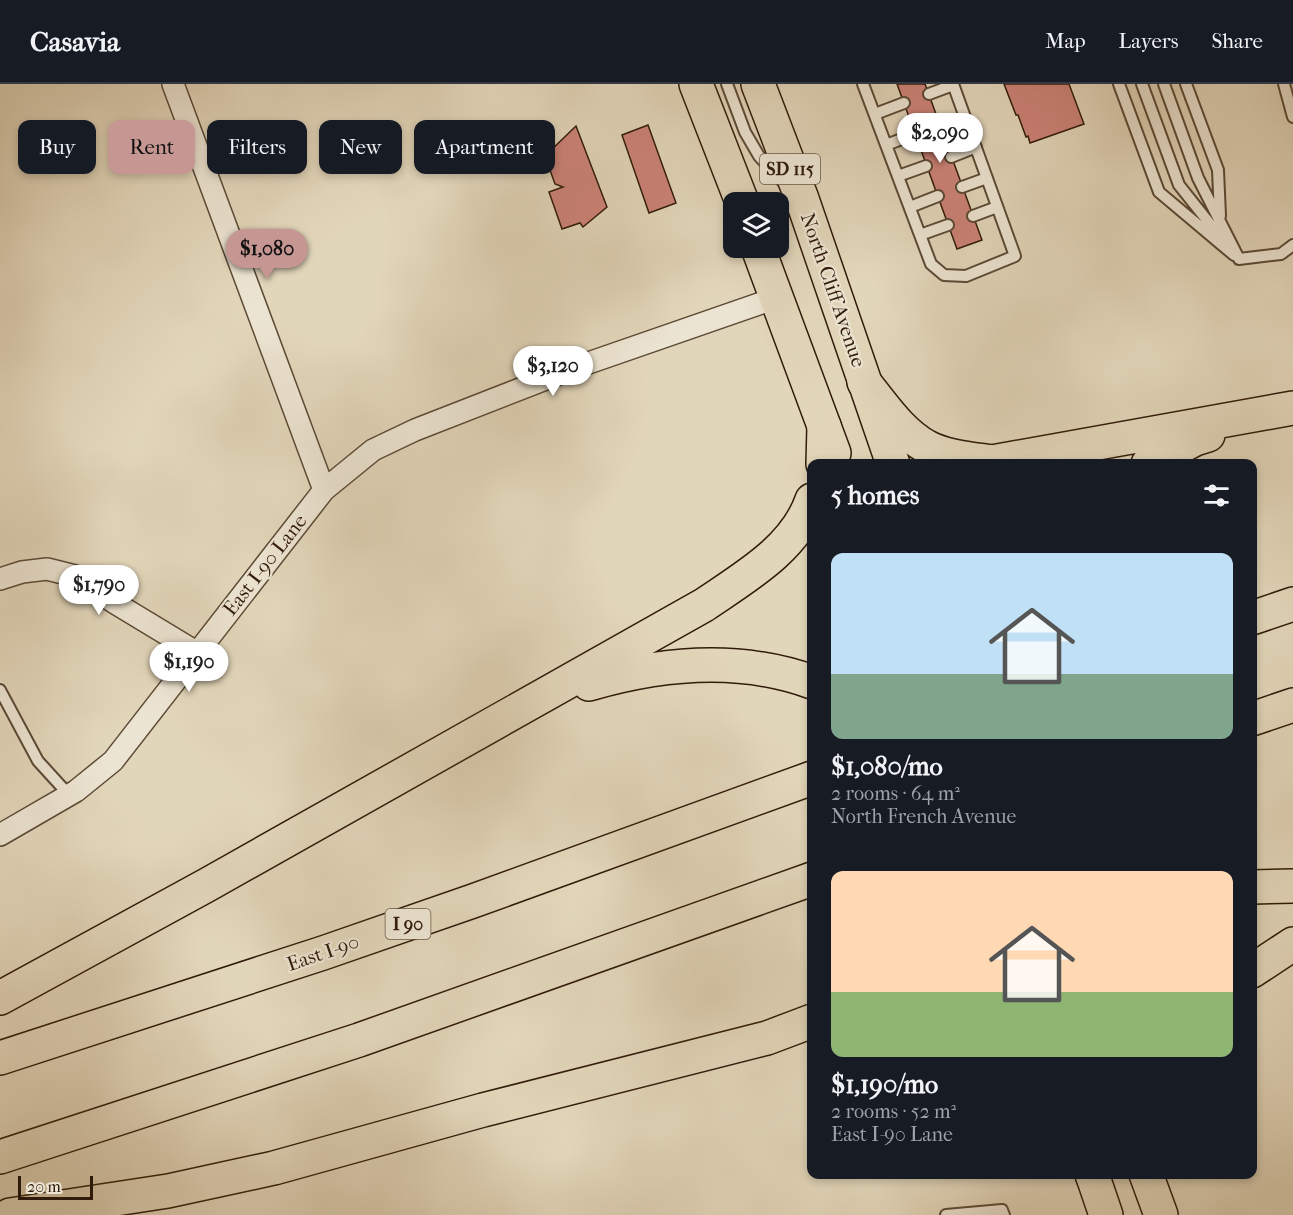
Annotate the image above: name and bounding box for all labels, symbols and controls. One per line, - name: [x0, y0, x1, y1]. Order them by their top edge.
- text: Casavia: [30, 25, 120, 58]
- text: Map: [1045, 29, 1086, 53]
- text: Layers: [1119, 29, 1178, 53]
- text: Share: [1211, 29, 1263, 53]
- pin: $2,090: [891, 113, 989, 164]
- chip: Buy: [18, 120, 96, 174]
- chip: Rent: [108, 120, 195, 174]
- chip: Filters: [207, 120, 307, 174]
- chip: New: [319, 120, 402, 174]
- chip: Apartment: [414, 120, 555, 174]
- text: $2,090: [911, 121, 969, 144]
- road number: SD 115: [760, 154, 820, 184]
- map controls: [723, 192, 789, 258]
- button: layers: [723, 192, 789, 258]
- street label: North Cliff Avenue: [796, 210, 870, 370]
- pin: $1,080: [218, 229, 316, 280]
- text: $1,080: [240, 237, 294, 260]
- pin: $3,120: [504, 346, 602, 397]
- text: $3,120: [527, 354, 579, 377]
- icon: filters: [1200, 479, 1233, 512]
- text: 5 homes: [831, 480, 919, 511]
- street label: East I-90 Lane: [218, 510, 312, 620]
- pin: $1,790: [50, 565, 148, 616]
- text: $1,790: [73, 573, 125, 596]
- icon: home: [978, 592, 1086, 700]
- pin: $1,190: [140, 642, 238, 693]
- text: $1,190: [164, 650, 214, 673]
- text: $1,080/mo: [831, 751, 943, 782]
- text: 2 rooms · 64 m²: [831, 782, 960, 805]
- text: North French Avenue: [831, 805, 1016, 828]
- road number: I 90: [386, 909, 430, 939]
- icon: home: [978, 910, 1086, 1018]
- street label: East I-90: [284, 930, 362, 976]
- text: $1,190/mo: [831, 1069, 938, 1100]
- text: 2 rooms · 52 m²: [831, 1100, 956, 1123]
- text: East I-90 Lane: [831, 1123, 953, 1146]
- scale bar: [18, 1173, 93, 1200]
- text: 20 m: [27, 1177, 61, 1196]

